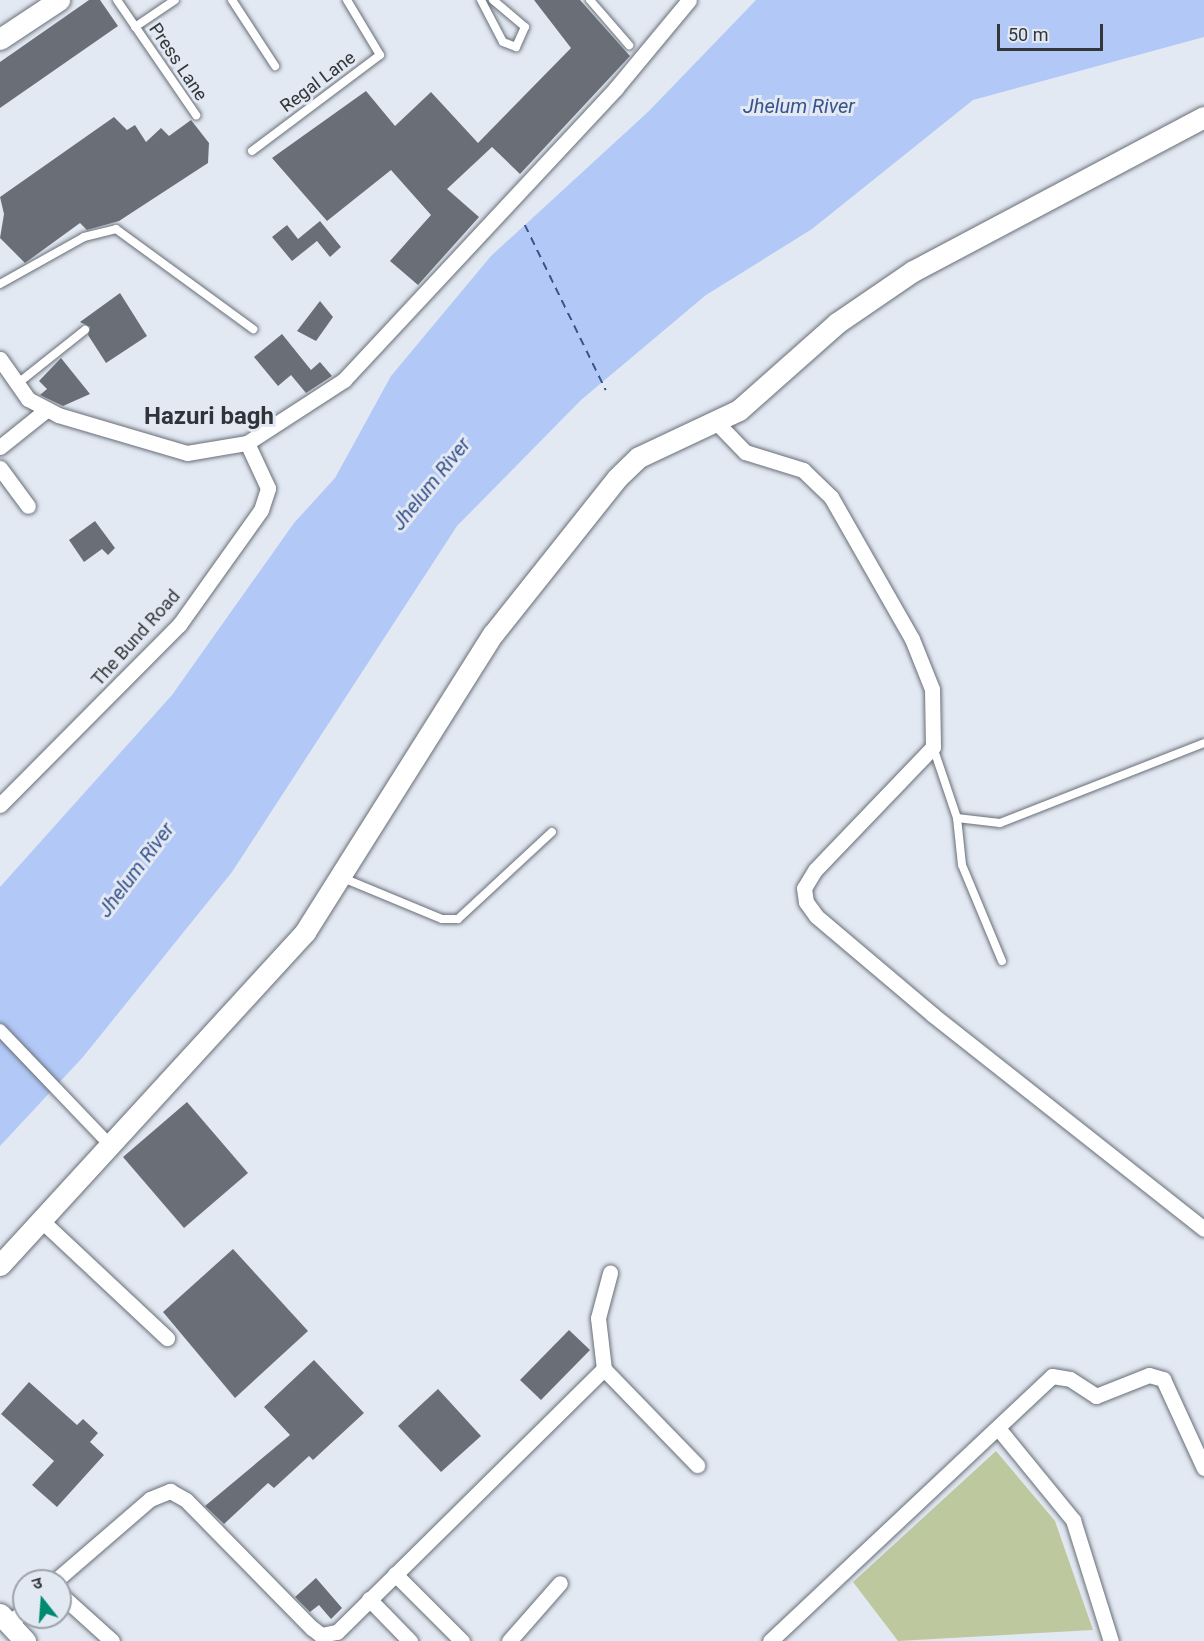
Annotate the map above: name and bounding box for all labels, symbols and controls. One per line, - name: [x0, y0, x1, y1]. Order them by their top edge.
- scale bar: [1000, 12, 1106, 50]
- street label: Press Lane: [144, 19, 212, 105]
- text: 50 m: [1008, 24, 1048, 45]
- street label: Regal Lane: [276, 47, 360, 117]
- water label: Jhelum River: [743, 94, 855, 118]
- district label: Hazuri bagh: [144, 403, 274, 431]
- water label: Jhelum River: [386, 433, 476, 535]
- street label: The Bund Road: [87, 586, 185, 690]
- water label: Jhelum River: [93, 818, 179, 922]
- north arrow: [12, 1569, 72, 1629]
- text: उ: [30, 1573, 44, 1594]

